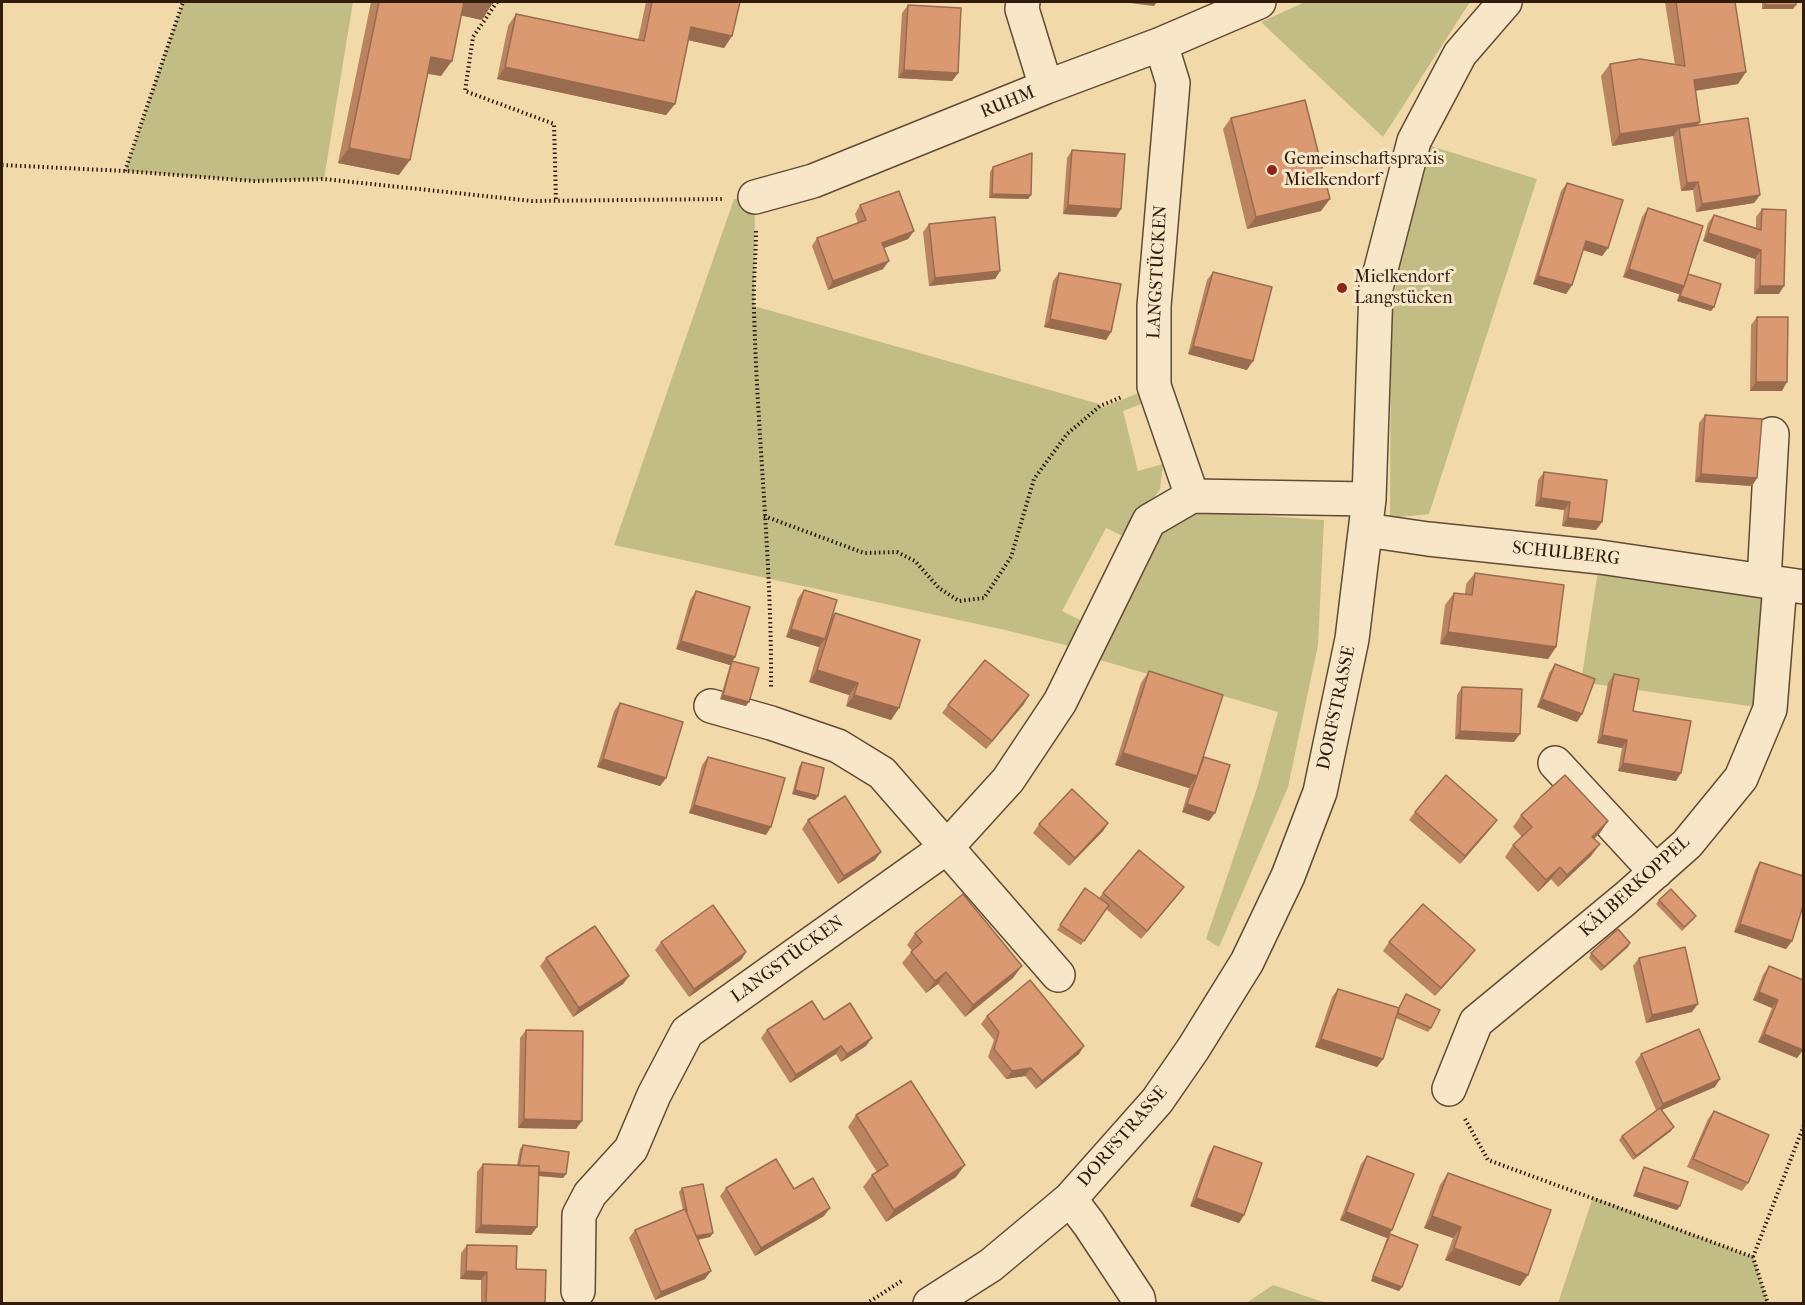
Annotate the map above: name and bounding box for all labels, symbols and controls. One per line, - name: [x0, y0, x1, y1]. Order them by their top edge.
- street label: RUHM: [977, 82, 1039, 124]
- place label: Gemeinschaftspraxis Mielkendorf: [1284, 149, 1444, 192]
- marker: Gemeinschaftspraxis Mielkendorf: [1265, 163, 1279, 177]
- street label: LANGSTÜCKEN: [1144, 204, 1172, 340]
- place label: Mielkendorf Langstücken: [1354, 267, 1453, 310]
- marker: Mielkendorf Langstücken: [1335, 281, 1349, 295]
- street label: SCHULBERG: [1511, 538, 1621, 570]
- street label: DORFSTRASSE: [1313, 644, 1361, 772]
- street label: KÄLBERKOPPEL: [1575, 832, 1695, 942]
- street label: LANGSTÜCKEN: [727, 912, 849, 1008]
- street label: DORFSTRASSE: [1073, 1082, 1173, 1192]

